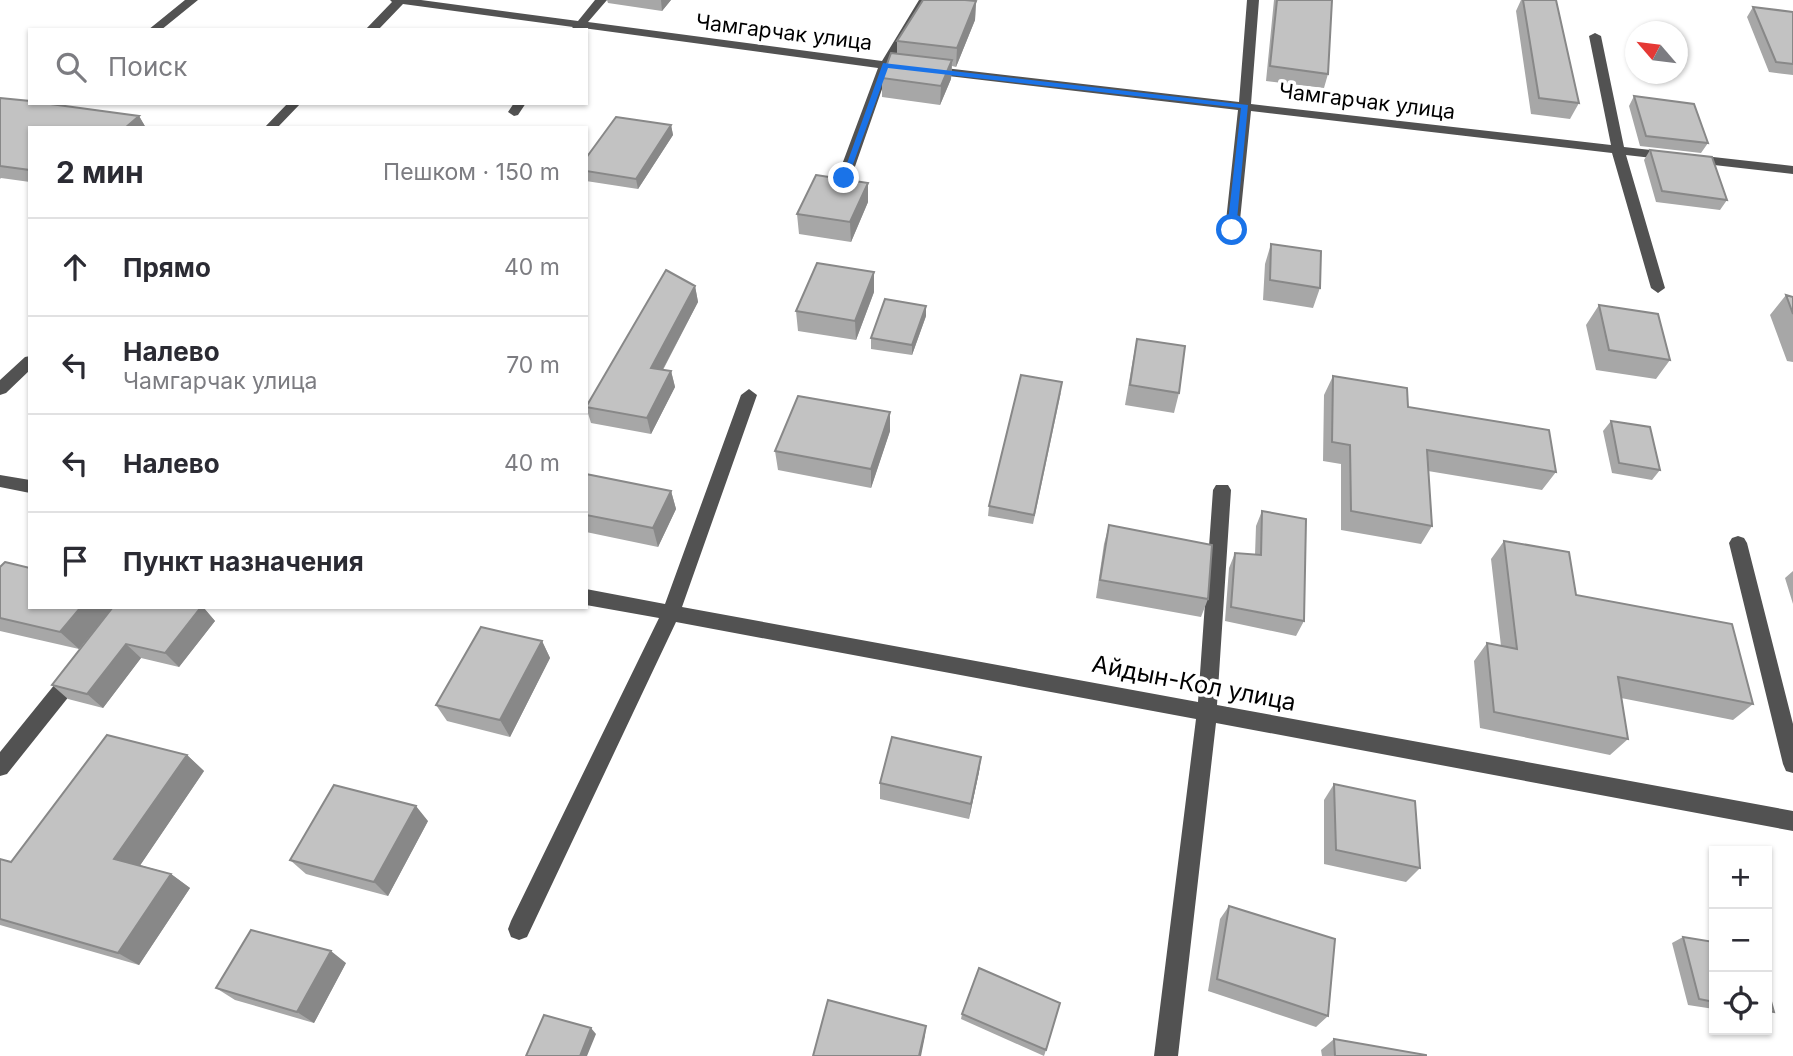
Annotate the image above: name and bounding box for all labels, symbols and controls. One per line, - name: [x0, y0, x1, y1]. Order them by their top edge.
- street label: Чамгарчак улица: [694, 9, 874, 55]
- north arrow: [1625, 21, 1688, 84]
- search box: [28, 28, 588, 105]
- icon: search: [52, 48, 90, 86]
- text: Поиск: [108, 51, 187, 82]
- street label: Чамгарчак улица: [1277, 78, 1457, 124]
- text: 2 мин: [56, 154, 144, 190]
- text: Пешком · 150 m: [383, 158, 560, 186]
- route end: [828, 162, 859, 193]
- route start: [1216, 214, 1247, 245]
- icon: ahead: [56, 248, 94, 286]
- text: Прямо: [123, 252, 211, 283]
- text: 40 m: [504, 253, 560, 281]
- text: Налево: [123, 336, 220, 367]
- icon: left: [56, 346, 94, 384]
- text: 70 m: [506, 351, 560, 379]
- text: Чамгарчак улица: [123, 367, 317, 395]
- icon: left: [56, 444, 94, 482]
- text: Налево: [123, 448, 220, 479]
- text: 40 m: [504, 449, 560, 477]
- icon: arrive: [56, 542, 94, 580]
- text: Пункт назначения: [123, 546, 364, 577]
- street label: Айдын-Кол улица: [1090, 649, 1298, 717]
- map controls: [1709, 846, 1772, 1035]
- button: +: [1709, 846, 1772, 909]
- button: −: [1709, 909, 1772, 972]
- button: locate: [1709, 972, 1772, 1035]

